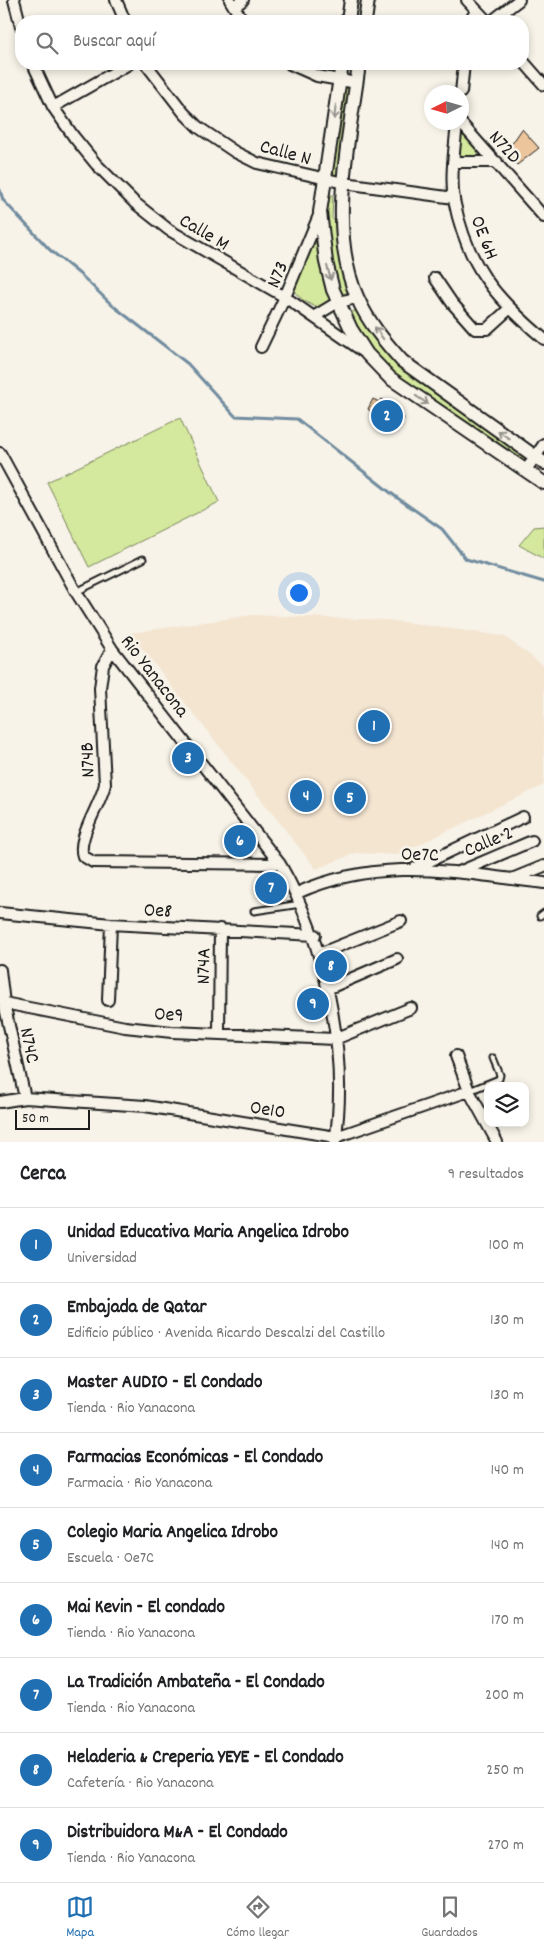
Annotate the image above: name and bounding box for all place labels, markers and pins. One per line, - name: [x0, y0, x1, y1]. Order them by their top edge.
- pin: 2: [371, 397, 403, 435]
- pin: 1: [358, 707, 390, 745]
- pin: 3: [172, 739, 204, 777]
- pin: 4: [290, 777, 322, 815]
- pin: 5: [334, 779, 366, 817]
- pin: 6: [224, 822, 256, 860]
- pin: 7: [255, 869, 287, 907]
- pin: 8: [315, 947, 347, 985]
- pin: 9: [297, 985, 329, 1023]

